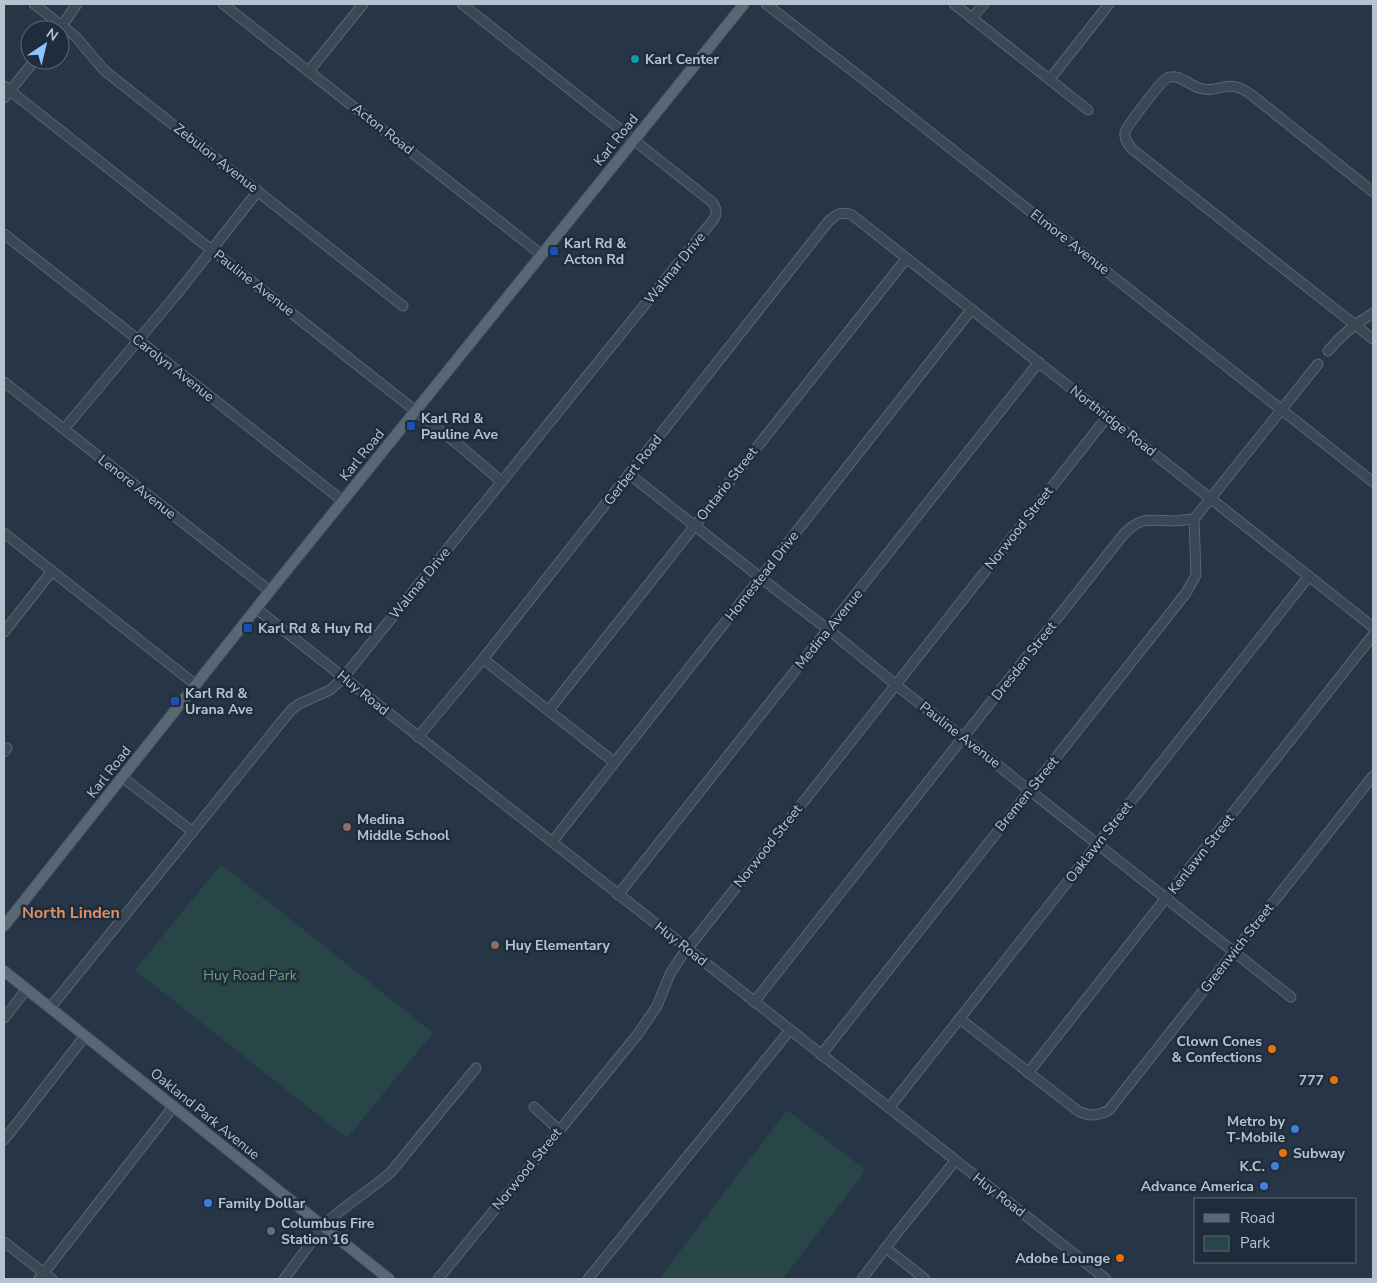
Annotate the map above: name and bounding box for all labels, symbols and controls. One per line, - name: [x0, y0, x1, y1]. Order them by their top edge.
- north arrow: [20, 20, 70, 70]
- text: N: [42, 24, 62, 46]
- place label: Karl Center: [645, 50, 719, 69]
- marker: Karl Center: [629, 53, 641, 65]
- street label: Acton Road: [348, 99, 418, 159]
- street label: Karl Road: [589, 110, 643, 170]
- street label: Zebulon Avenue: [170, 119, 262, 197]
- street label: Elmore Avenue: [1026, 205, 1114, 279]
- street label: Walmar Drive: [640, 228, 710, 308]
- place label: Karl Rd & Acton Rd: [564, 234, 627, 269]
- street label: Pauline Avenue: [210, 245, 298, 321]
- marker: Karl Rd & Acton Rd: [548, 245, 560, 257]
- street label: Carolyn Avenue: [128, 330, 218, 406]
- street label: Northridge Road: [1066, 381, 1160, 461]
- place label: Karl Rd & Pauline Ave: [421, 409, 498, 444]
- marker: Karl Rd & Pauline Ave: [405, 420, 417, 432]
- street label: Karl Road: [335, 425, 389, 485]
- street label: Gerbert Road: [599, 431, 667, 509]
- street label: Ontario Street: [692, 443, 762, 525]
- street label: Lenore Avenue: [94, 450, 180, 524]
- street label: Norwood Street: [980, 482, 1058, 574]
- street label: Homestead Drive: [721, 527, 803, 625]
- street label: Walmar Drive: [385, 543, 455, 623]
- street label: Medina Avenue: [791, 585, 867, 673]
- street label: Dresden Street: [987, 618, 1061, 704]
- place label: Karl Rd & Huy Rd: [258, 619, 372, 638]
- marker: Karl Rd & Huy Rd: [242, 622, 254, 634]
- street label: Huy Road: [333, 666, 393, 720]
- place label: Karl Rd & Urana Ave: [185, 684, 253, 719]
- marker: Karl Rd & Urana Ave: [169, 695, 181, 707]
- street label: Pauline Avenue: [916, 697, 1004, 773]
- street label: Karl Road: [83, 742, 135, 802]
- street label: Bremen Street: [991, 753, 1063, 835]
- street label: Oaklawn Street: [1061, 797, 1137, 887]
- street label: Norwood Street: [729, 800, 807, 892]
- place label: Medina Middle School: [357, 810, 450, 845]
- street label: Kenlawn Street: [1164, 810, 1238, 898]
- marker: Medina Middle School: [341, 821, 353, 833]
- street label: Greenwich Street: [1196, 899, 1278, 997]
- district label: North Linden: [22, 902, 120, 924]
- street label: Huy Road: [651, 917, 711, 971]
- place label: Huy Elementary: [505, 936, 610, 955]
- marker: Huy Elementary: [489, 939, 501, 951]
- park label: Huy Road Park: [203, 966, 298, 985]
- place label: Clown Cones & Confections: [1172, 1032, 1262, 1067]
- marker: Clown Cones & Confections: [1266, 1043, 1278, 1055]
- street label: Oakland Park Avenue: [146, 1064, 264, 1164]
- place label: 777: [1299, 1071, 1324, 1090]
- marker: 777: [1328, 1074, 1340, 1086]
- place label: Metro by T-Mobile: [1227, 1112, 1286, 1147]
- marker: Metro by T-Mobile: [1289, 1123, 1301, 1135]
- street label: Norwood Street: [488, 1124, 566, 1214]
- place label: Subway: [1293, 1144, 1346, 1163]
- marker: Subway: [1277, 1147, 1289, 1159]
- place label: K.C.: [1239, 1157, 1265, 1176]
- marker: K.C.: [1269, 1160, 1281, 1172]
- street label: Huy Road: [969, 1168, 1029, 1222]
- place label: Advance America: [1141, 1177, 1254, 1196]
- marker: Advance America: [1258, 1180, 1270, 1192]
- place label: Family Dollar: [218, 1194, 306, 1213]
- marker: Family Dollar: [202, 1197, 214, 1209]
- legend: [1194, 1198, 1357, 1263]
- text: Road: [1240, 1208, 1275, 1228]
- place label: Columbus Fire Station 16: [281, 1214, 375, 1249]
- marker: Columbus Fire Station 16: [265, 1225, 277, 1237]
- text: Park: [1240, 1233, 1270, 1253]
- place label: Adobe Lounge: [1015, 1249, 1110, 1268]
- marker: Adobe Lounge: [1114, 1252, 1126, 1264]

